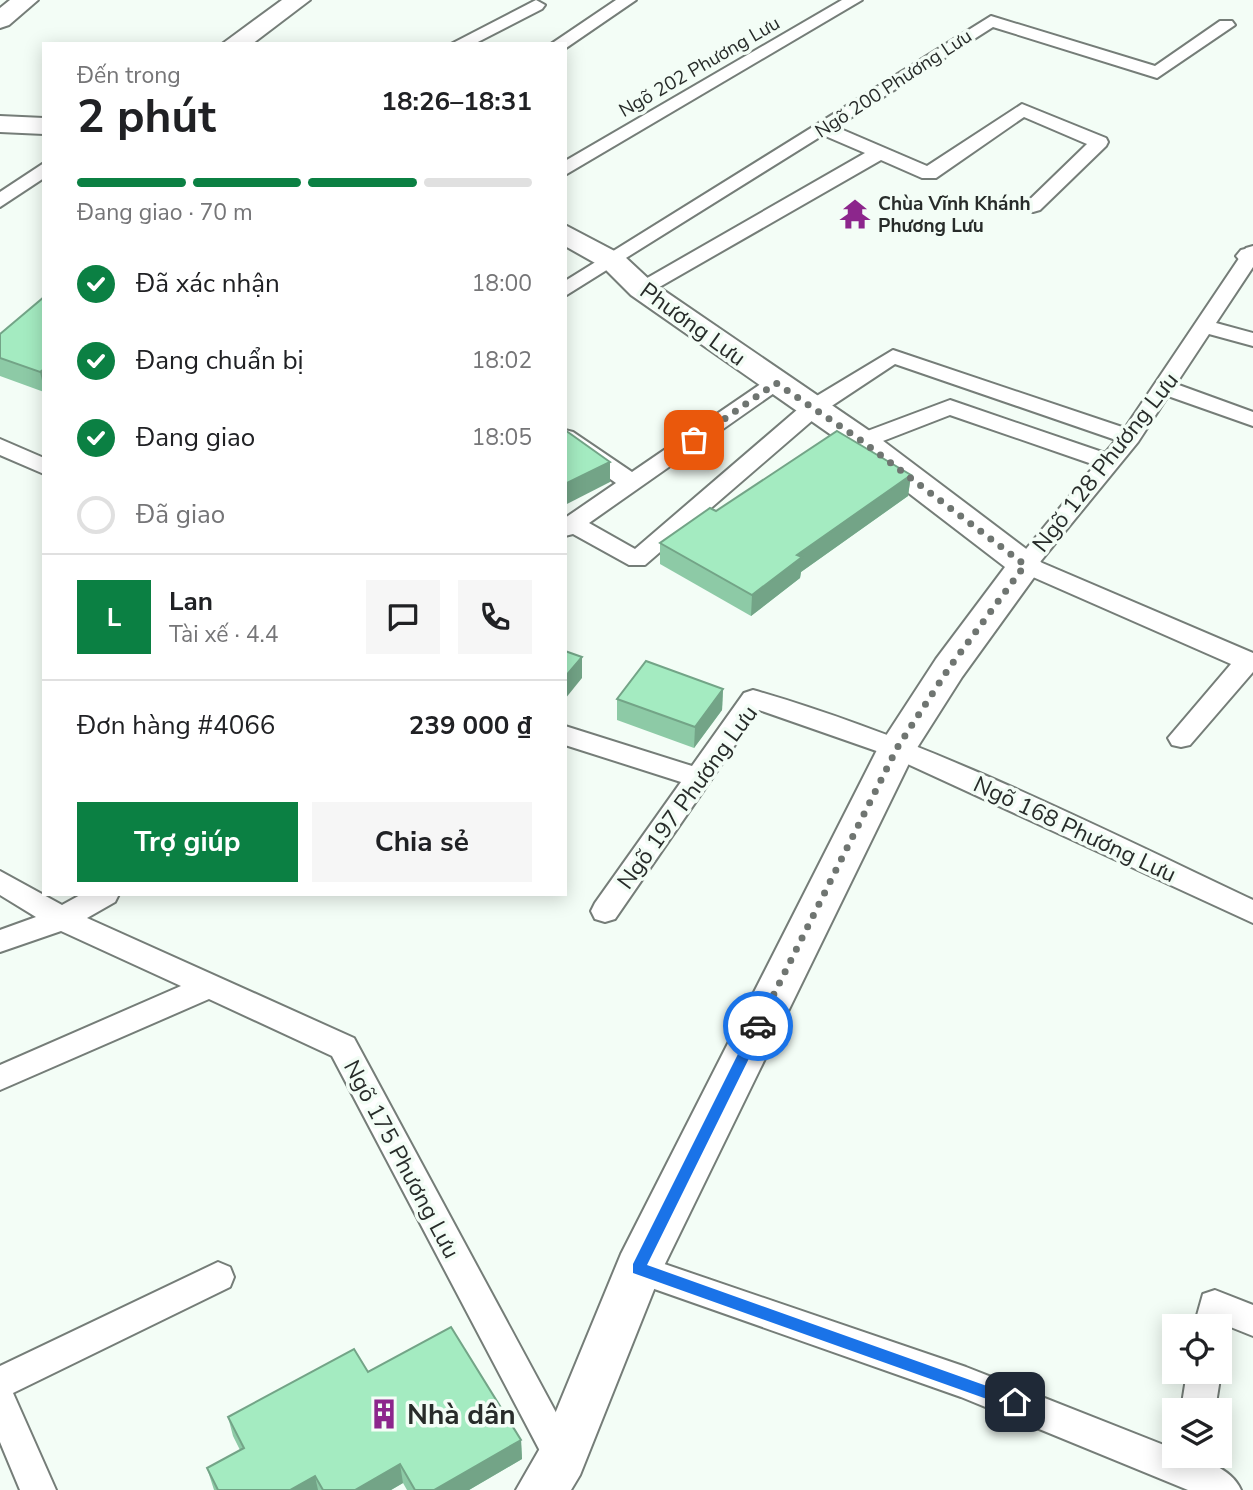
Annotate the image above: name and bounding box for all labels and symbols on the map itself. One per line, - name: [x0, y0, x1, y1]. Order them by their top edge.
- street label: Ngõ 202 Phương Lưu: [614, 10, 785, 124]
- street label: Ngõ 200 Phương Lưu: [810, 23, 977, 144]
- place label: Chùa Vĩnh Khánh Phương Lưu: [878, 191, 1031, 239]
- temple icon: Chùa Vĩnh Khánh Phương Lưu: [838, 197, 872, 231]
- street label: Phương Lưu: [633, 275, 752, 373]
- street label: Ngõ 128 Phương Lưu: [1025, 366, 1185, 559]
- pin: [664, 410, 724, 470]
- street label: Ngõ 197 Phương Lưu: [610, 699, 765, 896]
- street label: Ngõ 168 Phương Lưu: [968, 769, 1181, 890]
- courier: [723, 991, 793, 1061]
- street label: Ngõ 175 Phương Lưu: [336, 1055, 467, 1264]
- pin: [985, 1372, 1045, 1432]
- place label: Nhà dân: [407, 1396, 516, 1434]
- building icon: Nhà dân: [367, 1397, 401, 1431]

